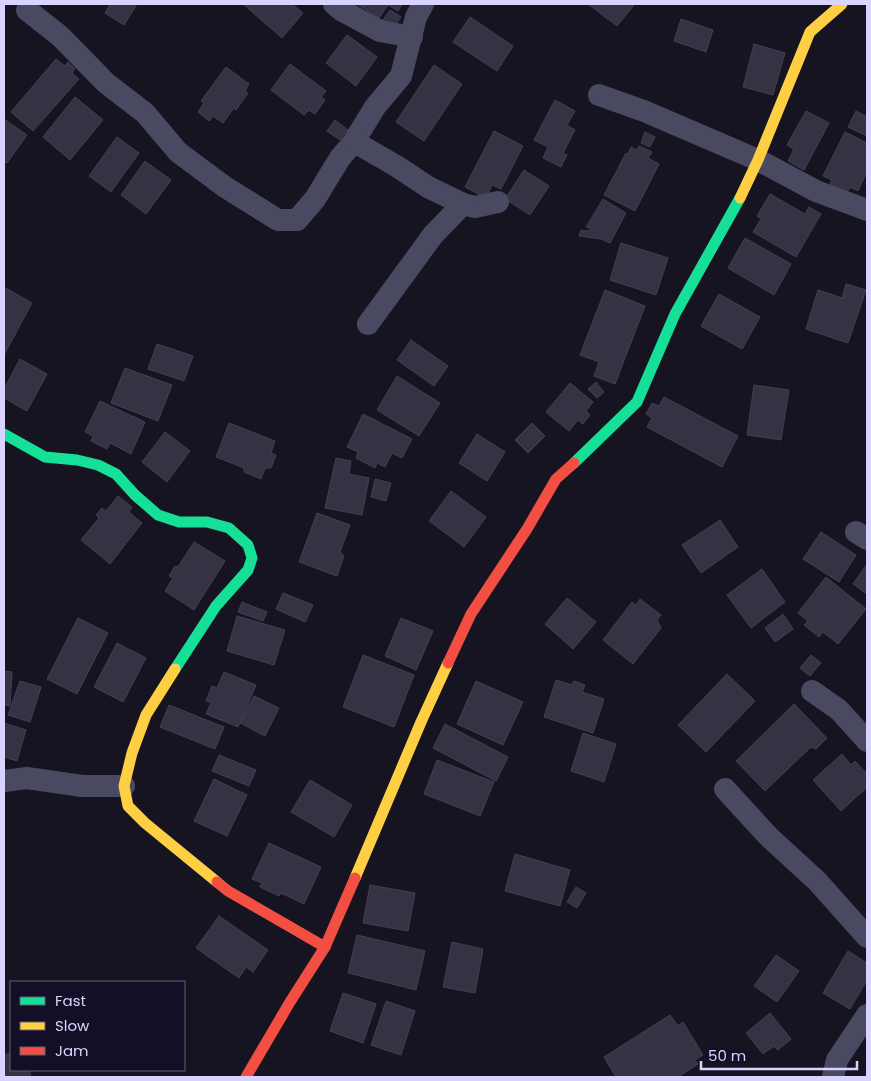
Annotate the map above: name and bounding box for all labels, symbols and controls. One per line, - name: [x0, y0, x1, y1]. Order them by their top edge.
- legend: [10, 981, 185, 1071]
- text: Fast: [55, 990, 86, 1011]
- text: Slow: [55, 1015, 90, 1036]
- scale bar: [701, 1038, 857, 1070]
- text: Jam: [55, 1040, 89, 1061]
- text: 50 m: [708, 1045, 746, 1066]

